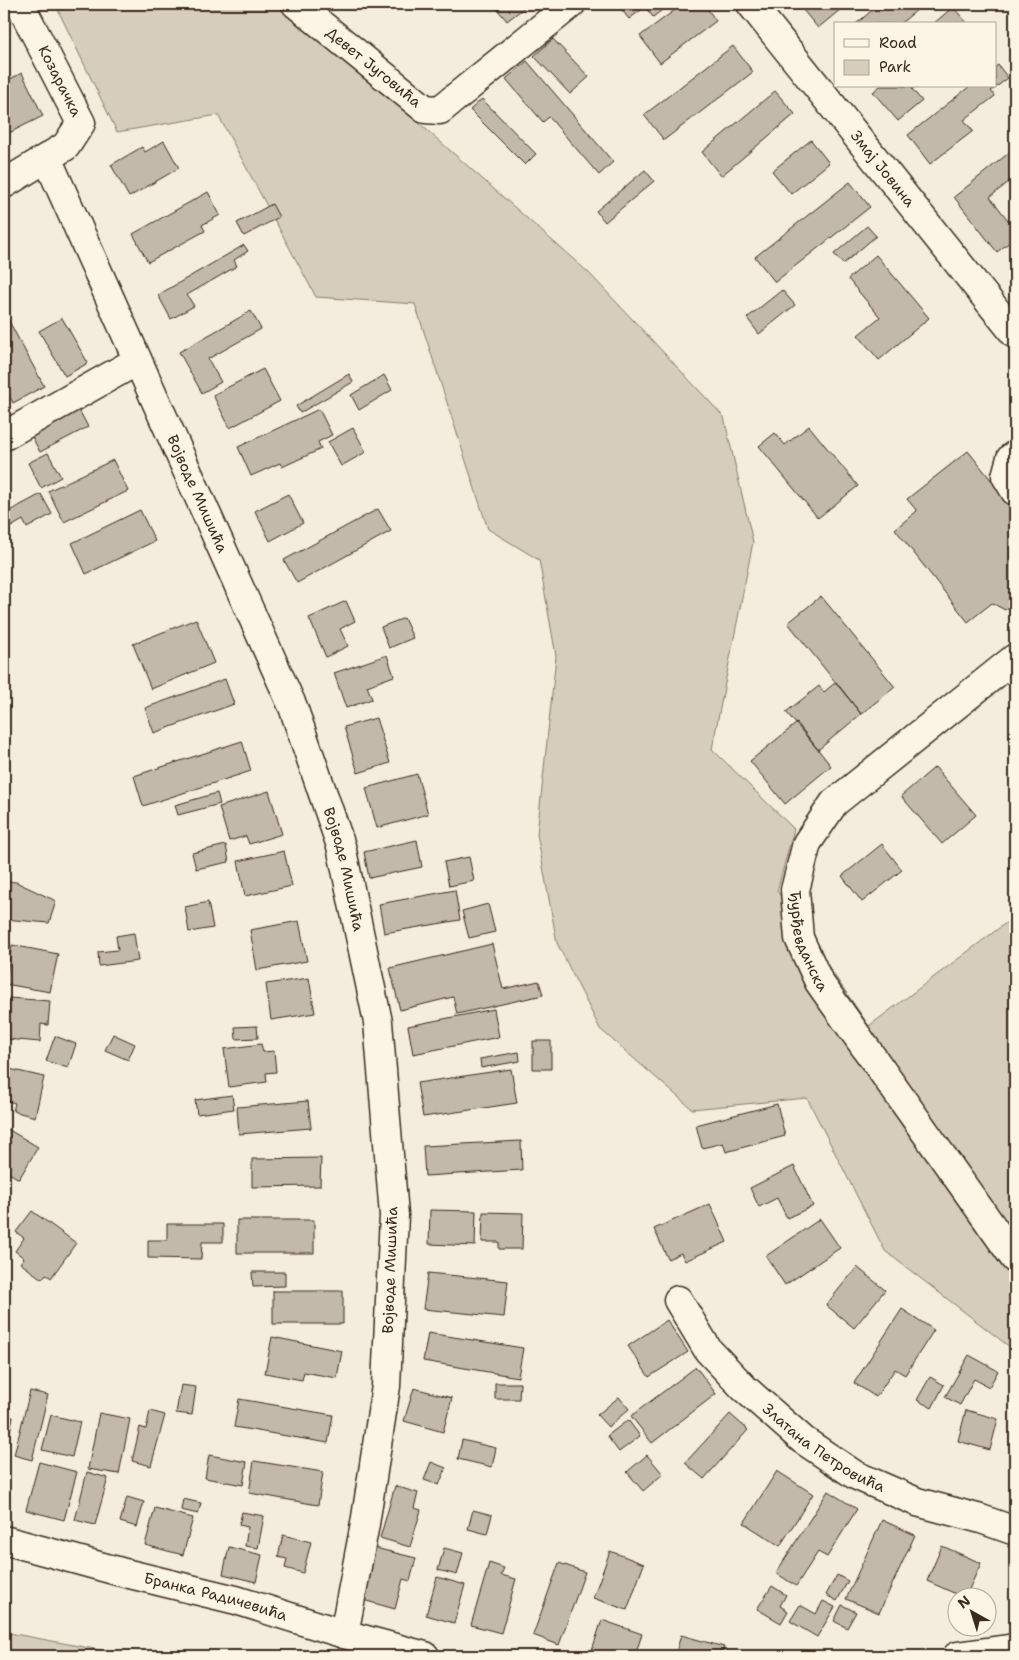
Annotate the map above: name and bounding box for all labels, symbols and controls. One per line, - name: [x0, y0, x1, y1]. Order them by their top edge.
- street label: Девет Југовића: [322, 22, 426, 112]
- legend: [834, 22, 996, 88]
- text: Road: [879, 33, 917, 53]
- street label: Козарачка: [34, 42, 87, 121]
- text: Park: [879, 57, 911, 77]
- street label: Змај Јовина: [846, 126, 920, 212]
- street label: Војводе Мишића: [162, 432, 233, 557]
- street label: Војводе Мишића: [318, 805, 369, 934]
- street label: Ђурђевданска: [785, 890, 833, 996]
- street label: Војводе Мишића: [378, 1205, 402, 1334]
- street label: Златана Петровића: [758, 1399, 889, 1497]
- street label: Бранка Радичевића: [142, 1568, 290, 1626]
- north arrow: [946, 1588, 996, 1638]
- text: N: [954, 1591, 974, 1612]

